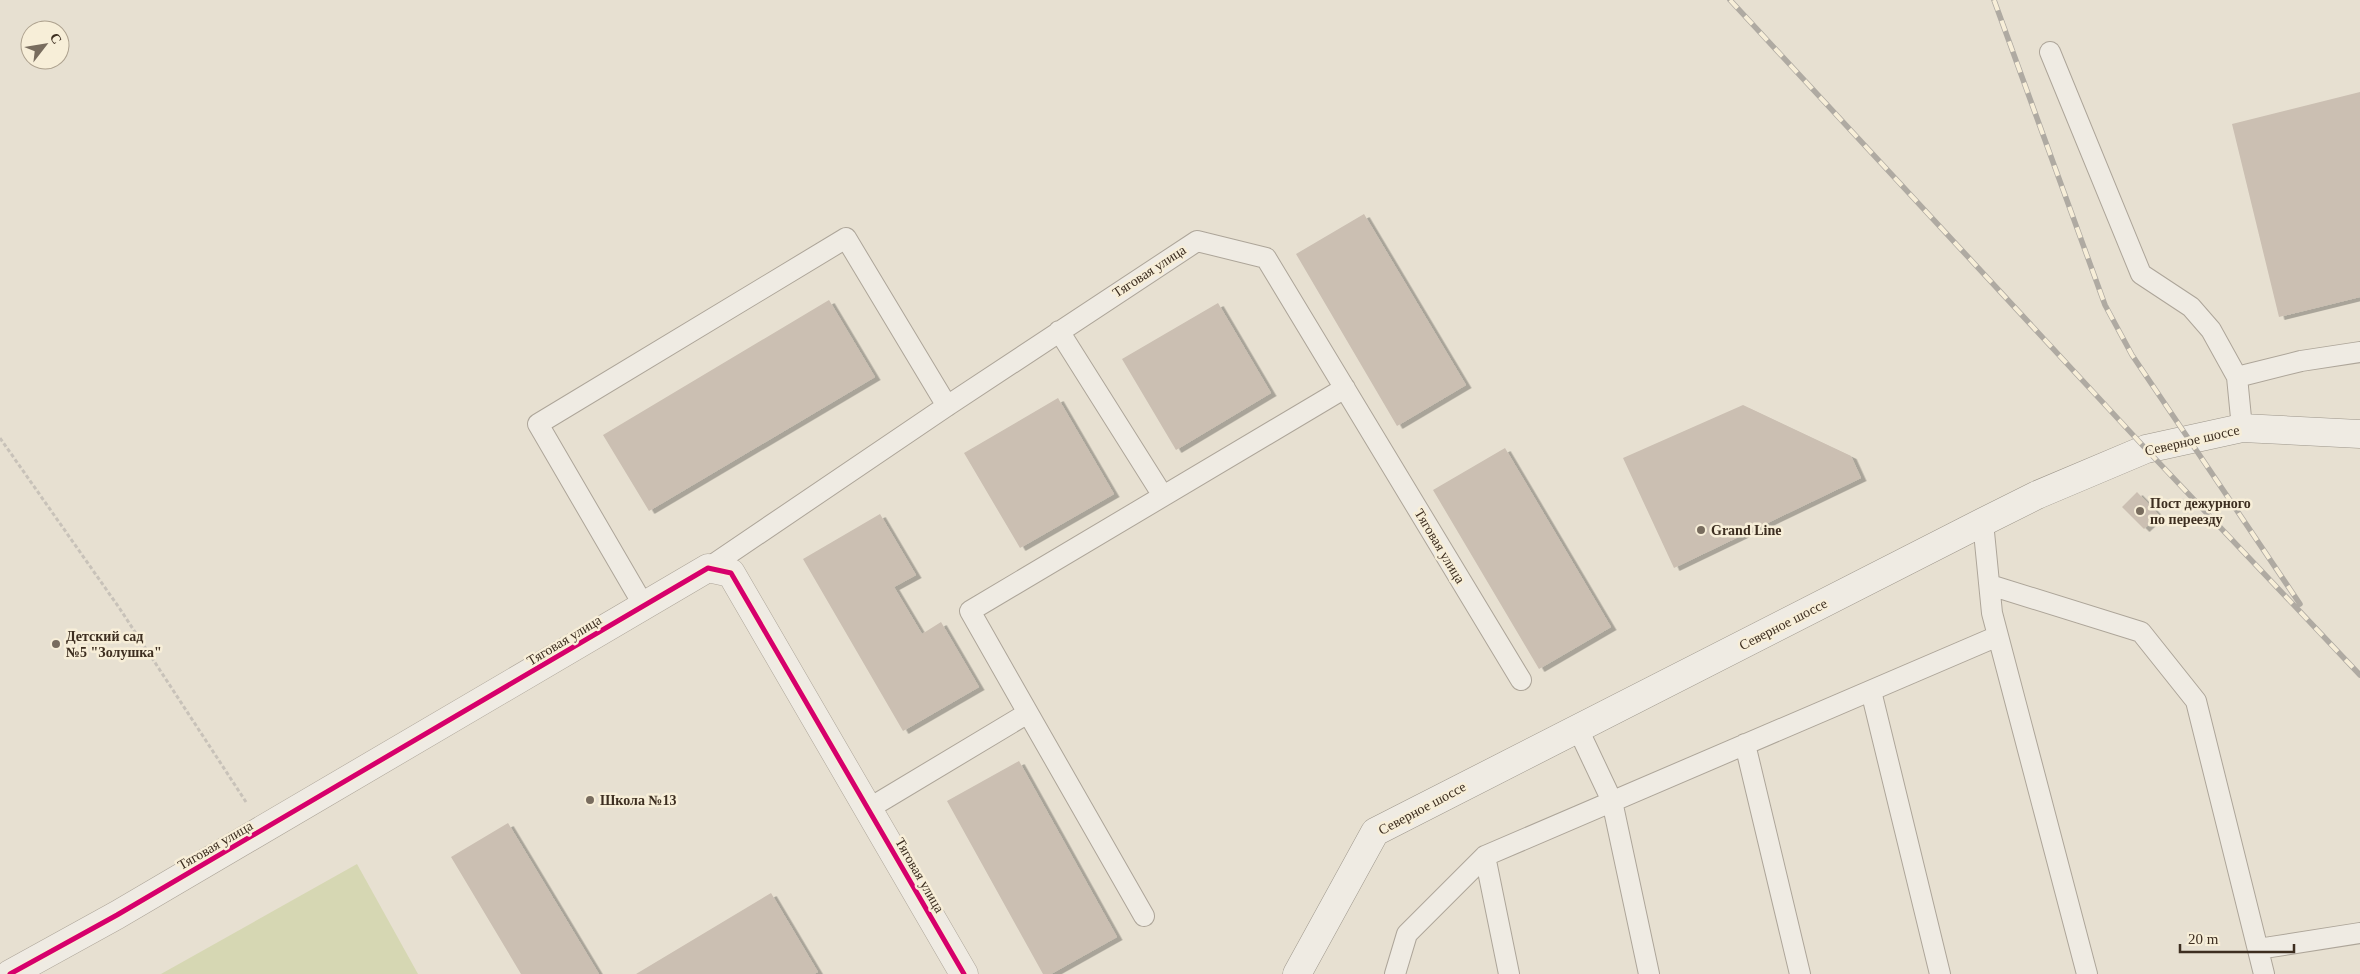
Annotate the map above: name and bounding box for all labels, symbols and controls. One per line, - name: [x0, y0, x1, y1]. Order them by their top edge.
- north arrow: [20, 20, 70, 70]
- text: С: [47, 30, 65, 47]
- street label: Тяговая улица: [1110, 242, 1189, 301]
- street label: Северное шоссе: [2143, 422, 2241, 459]
- place label: Пост дежурного по переезду: [2150, 496, 2251, 527]
- marker: Пост дежурного по переезду: [2134, 505, 2146, 517]
- street label: Тяговая улица: [1412, 506, 1468, 587]
- place label: Grand Line: [1711, 523, 1781, 538]
- marker: Grand Line: [1695, 524, 1707, 536]
- street label: Северное шоссе: [1737, 596, 1830, 653]
- street label: Тяговая улица: [524, 612, 605, 668]
- place label: Детский сад №5 "Золушка": [66, 629, 162, 660]
- marker: Детский сад №5 "Золушка": [50, 638, 62, 650]
- street label: Северное шоссе: [1376, 779, 1468, 838]
- place label: Школа №13: [600, 793, 677, 808]
- marker: Школа №13: [584, 794, 596, 806]
- street label: Тяговая улица: [175, 818, 256, 873]
- street label: Тяговая улица: [892, 835, 947, 916]
- scale bar: [2180, 922, 2294, 954]
- text: 20 m: [2188, 931, 2219, 947]

